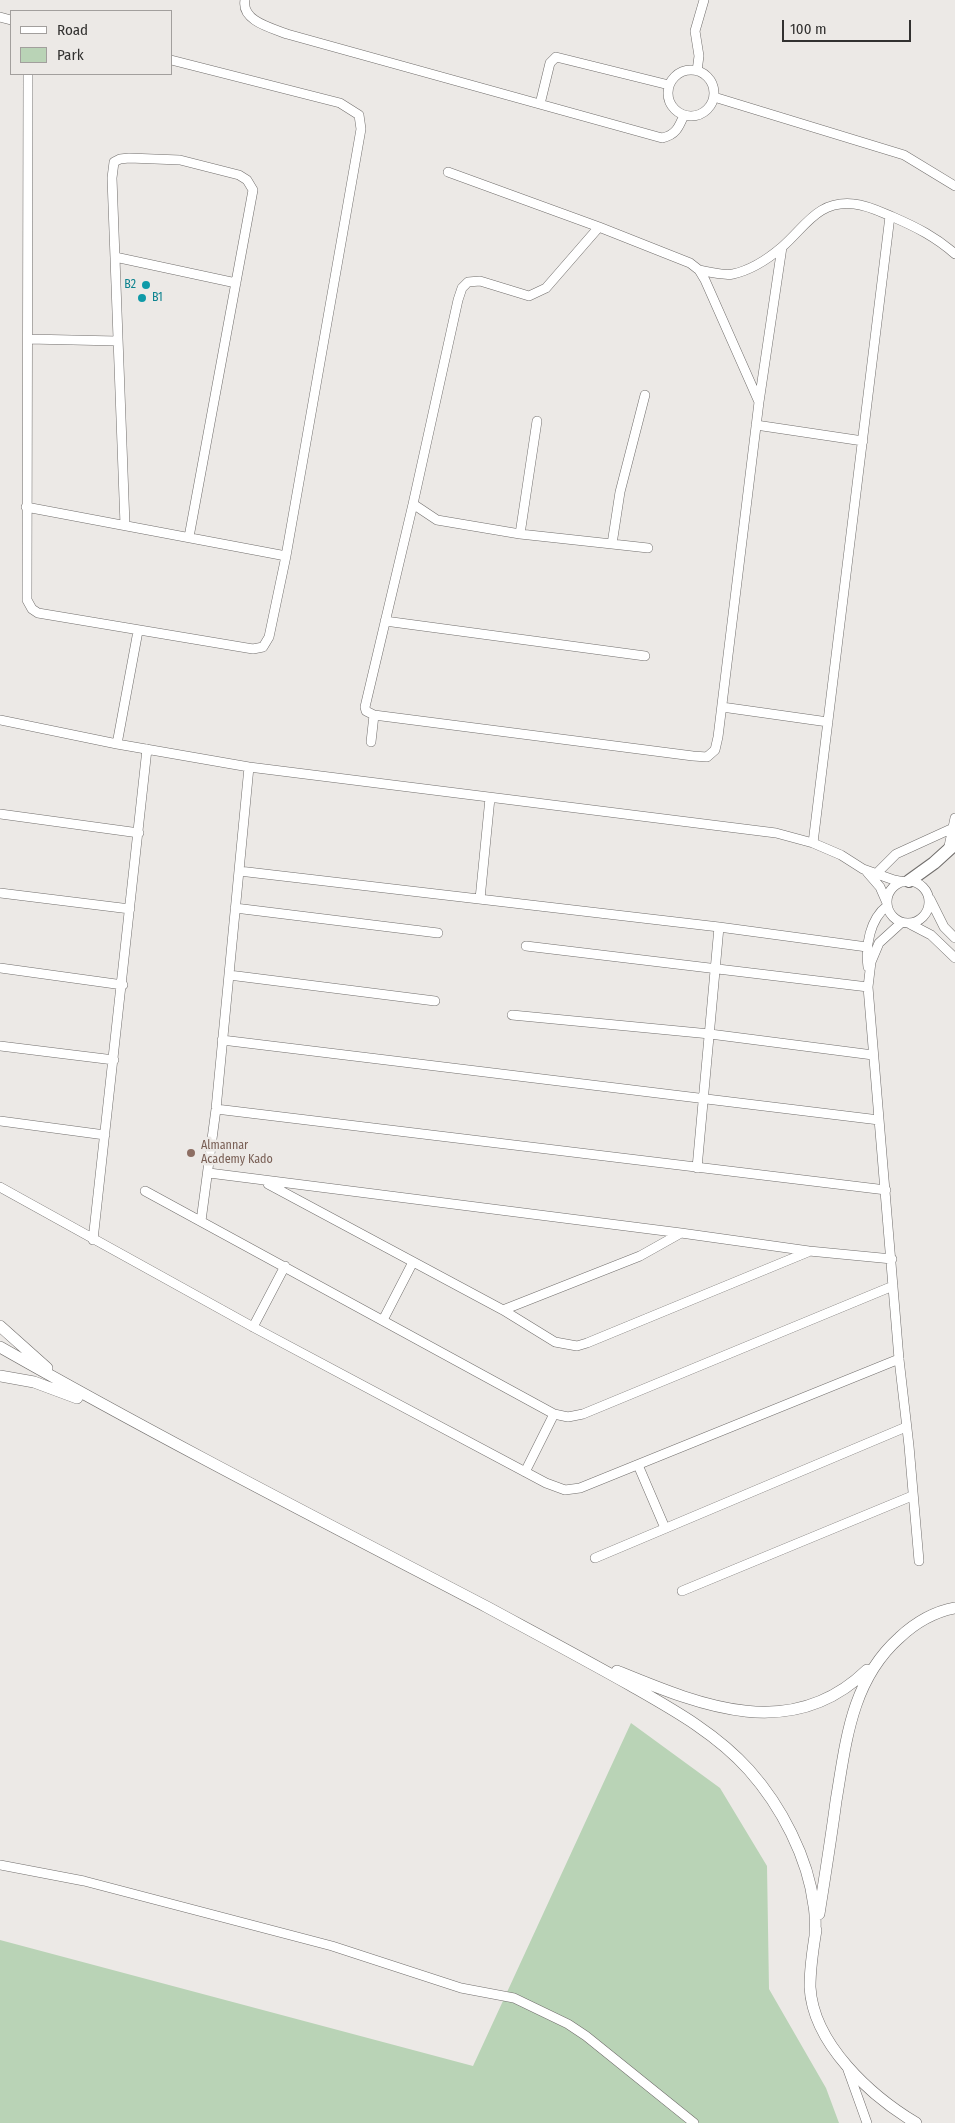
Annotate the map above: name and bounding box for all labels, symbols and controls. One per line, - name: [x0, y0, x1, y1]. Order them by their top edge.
- legend: [10, 10, 172, 75]
- scale bar: [785, 10, 914, 42]
- text: 100 m: [790, 20, 827, 38]
- text: Road: [57, 21, 88, 39]
- text: Park: [57, 46, 84, 64]
- place label: B2: [124, 278, 136, 292]
- marker: B2: [140, 279, 152, 291]
- place label: B1: [152, 291, 163, 305]
- marker: B1: [136, 292, 148, 304]
- place label: Almannar Academy Kado: [201, 1139, 273, 1167]
- marker: Almannar Academy Kado: [185, 1147, 197, 1159]

